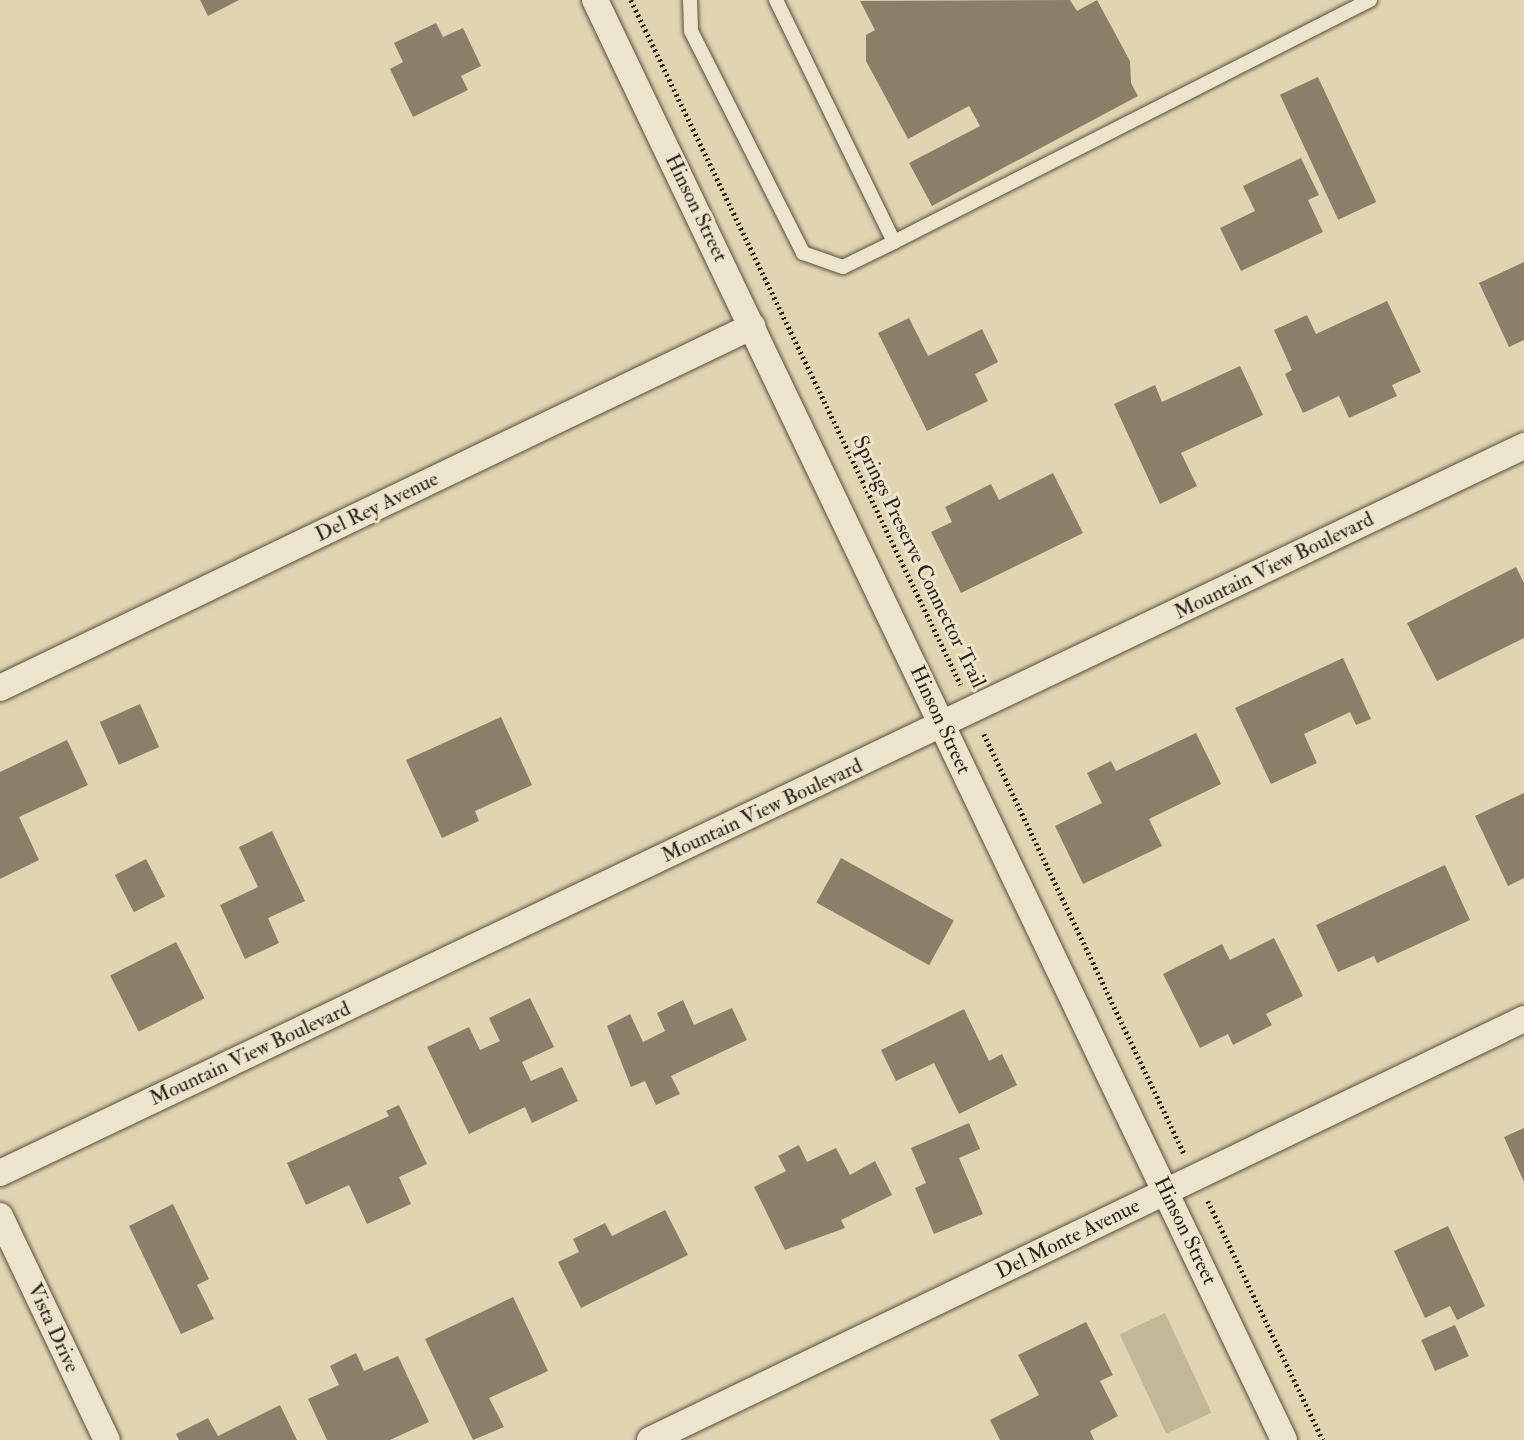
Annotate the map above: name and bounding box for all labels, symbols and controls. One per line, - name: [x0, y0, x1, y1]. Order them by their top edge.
- street label: Hinson Street: [659, 150, 733, 266]
- street label: Springs Preserve Connector Trail: [847, 432, 991, 692]
- street label: Del Rey Avenue: [311, 466, 443, 548]
- street label: Mountain View Boulevard: [1170, 507, 1378, 625]
- street label: Hinson Street: [904, 662, 976, 778]
- street label: Mountain View Boulevard: [658, 753, 866, 869]
- street label: Mountain View Boulevard: [146, 996, 354, 1112]
- street label: Hinson Street: [1148, 1173, 1222, 1289]
- street label: Del Monte Avenue: [992, 1193, 1144, 1285]
- street label: Vista Drive: [21, 1279, 85, 1377]

